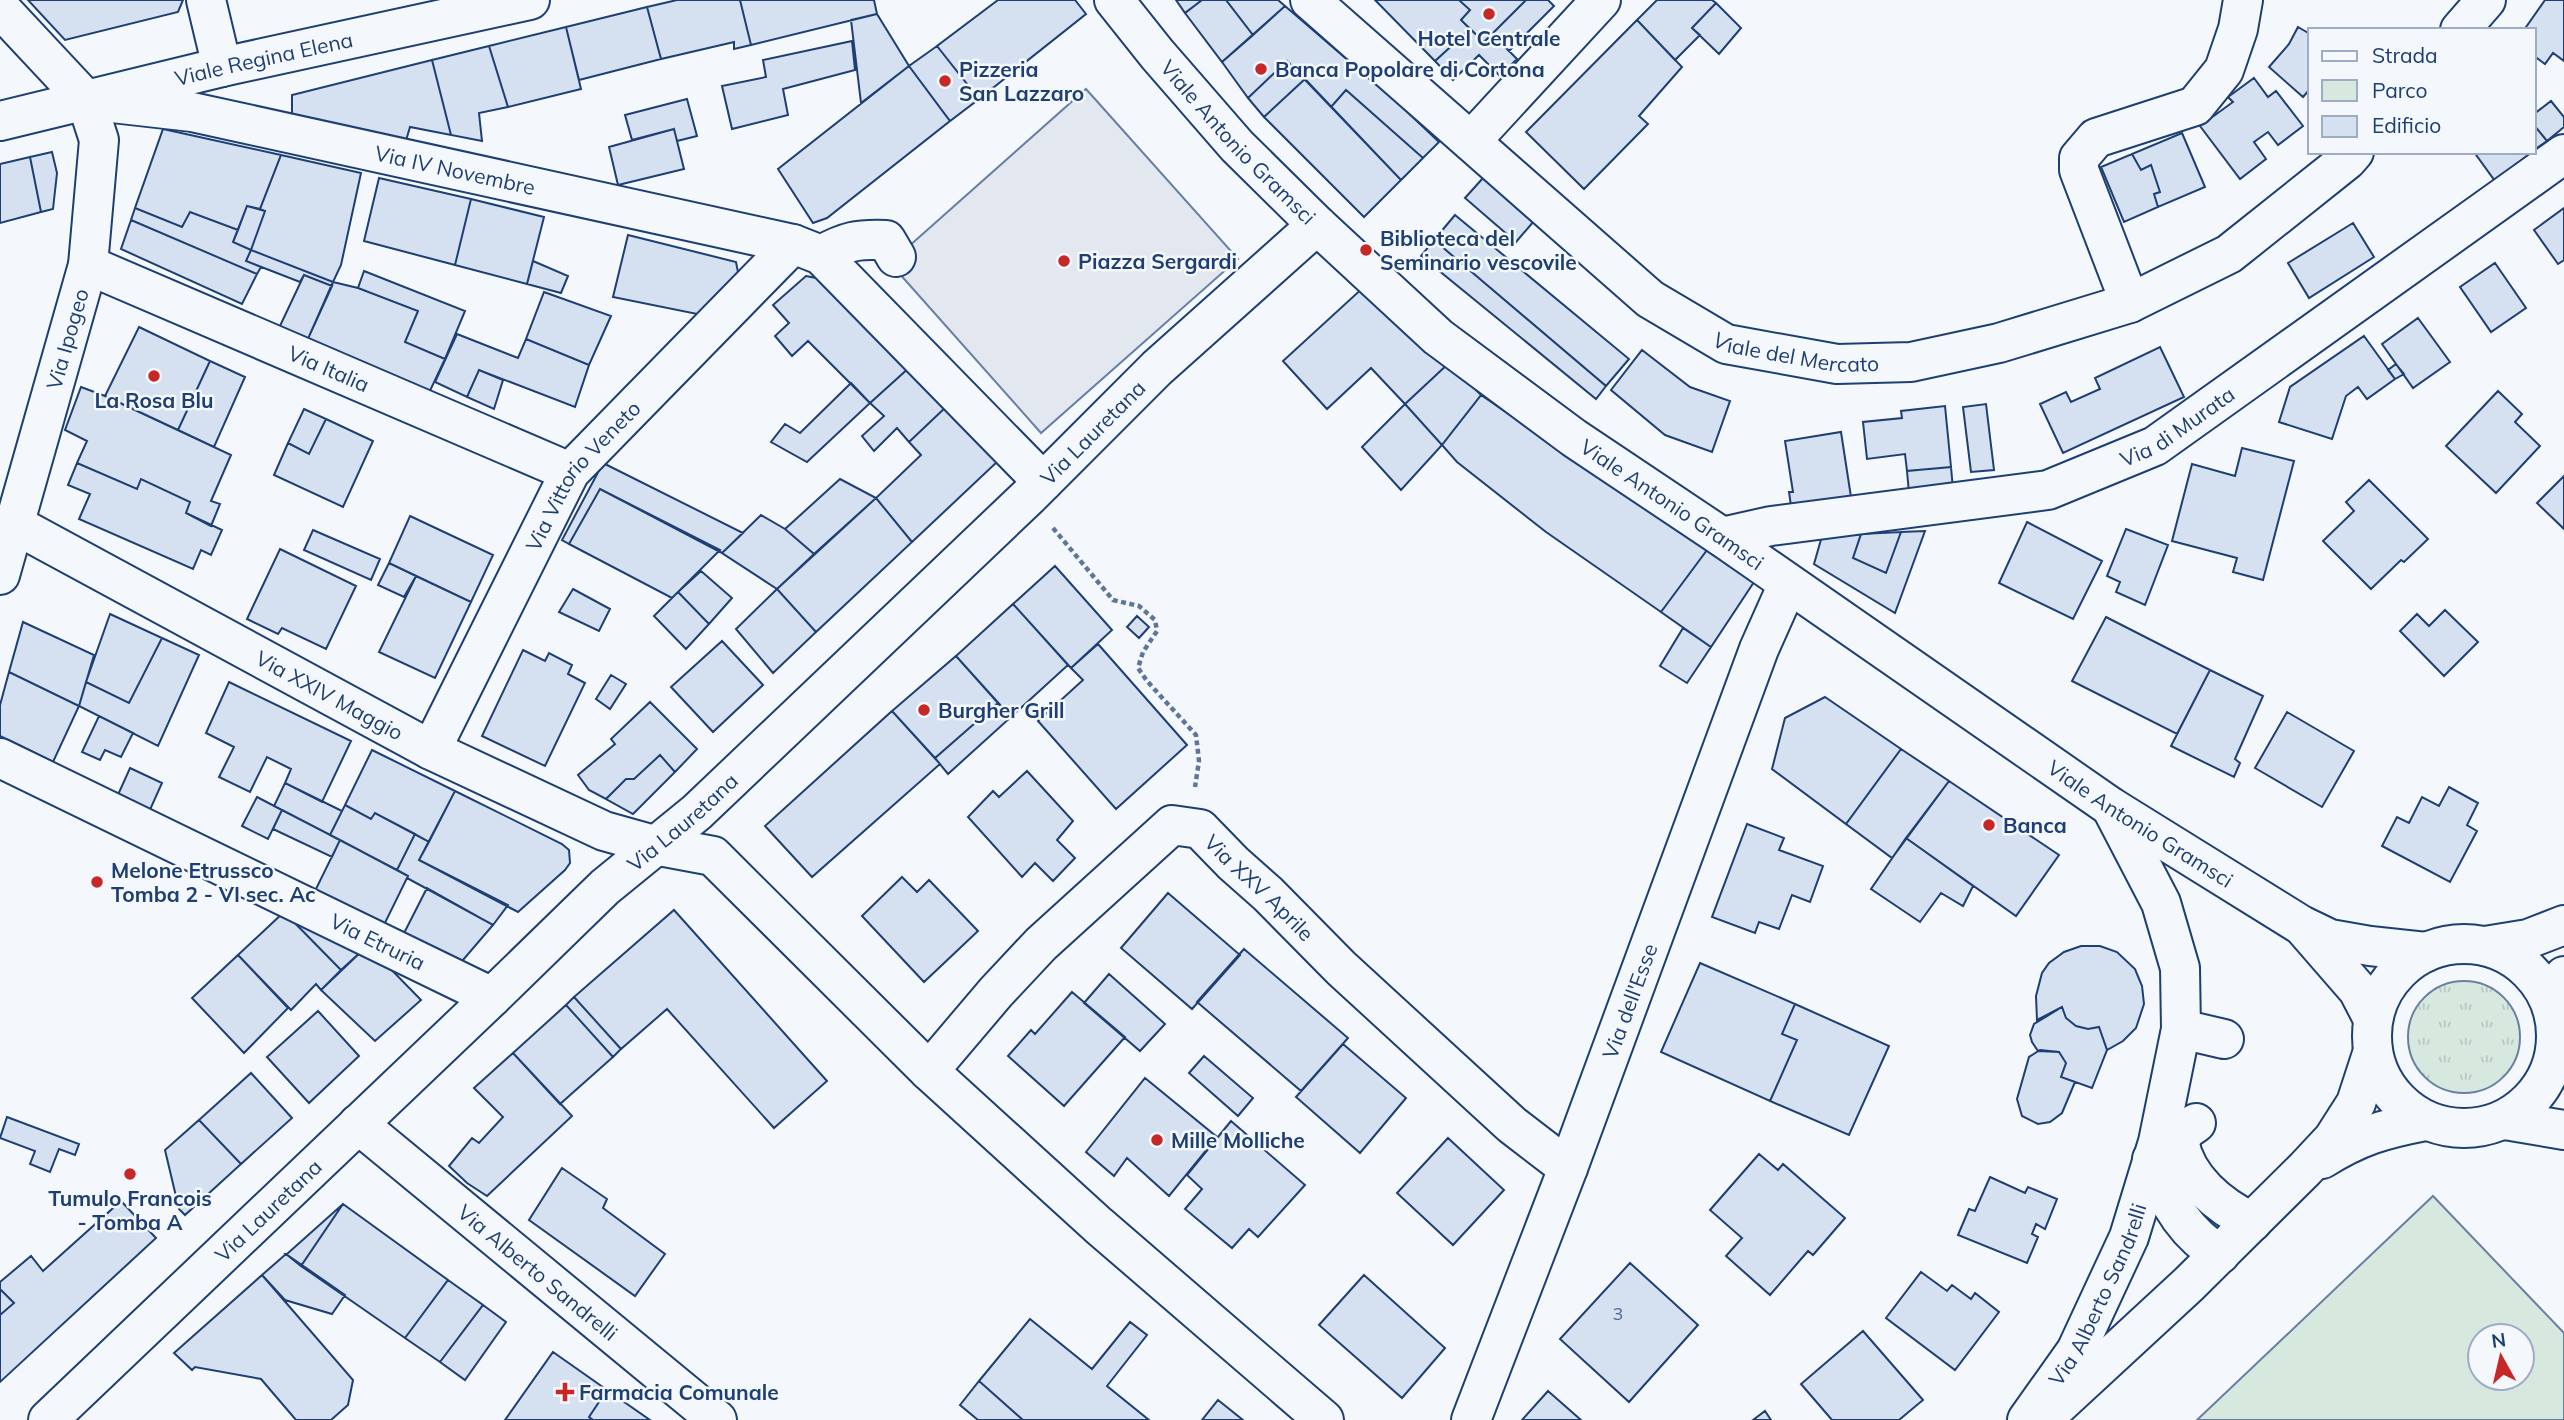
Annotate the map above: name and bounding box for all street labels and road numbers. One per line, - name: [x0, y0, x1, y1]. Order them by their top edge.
- street label: Viale Regina Elena: [172, 26, 355, 91]
- street label: Viale Antonio Gramsci: [1155, 55, 1322, 230]
- street label: Via IV Novembre: [372, 140, 538, 200]
- street label: Via Ipogeo: [40, 285, 94, 393]
- street label: Viale del Mercato: [1708, 326, 1879, 377]
- street label: Via Italia: [284, 340, 373, 397]
- street label: Via Lauretana: [1035, 374, 1151, 490]
- street label: Via di Murata: [2116, 381, 2239, 472]
- street label: Via Vittorio Veneto: [520, 395, 646, 555]
- street label: Viale Antonio Gramsci: [1575, 433, 1769, 575]
- street label: Via XXIV Maggio: [251, 645, 408, 746]
- street label: Viale Antonio Gramsci: [2043, 754, 2238, 893]
- street label: Via Lauretana: [622, 767, 743, 877]
- street label: Via XXV Aprile: [1199, 829, 1320, 946]
- street label: Via Etruria: [326, 907, 430, 976]
- street label: Via dell'Esse: [1596, 940, 1663, 1062]
- street label: Via Lauretana: [209, 1153, 327, 1267]
- street label: Via Alberto Sandrelli: [452, 1199, 623, 1346]
- street label: Via Alberto Sandrelli: [2043, 1200, 2152, 1391]

